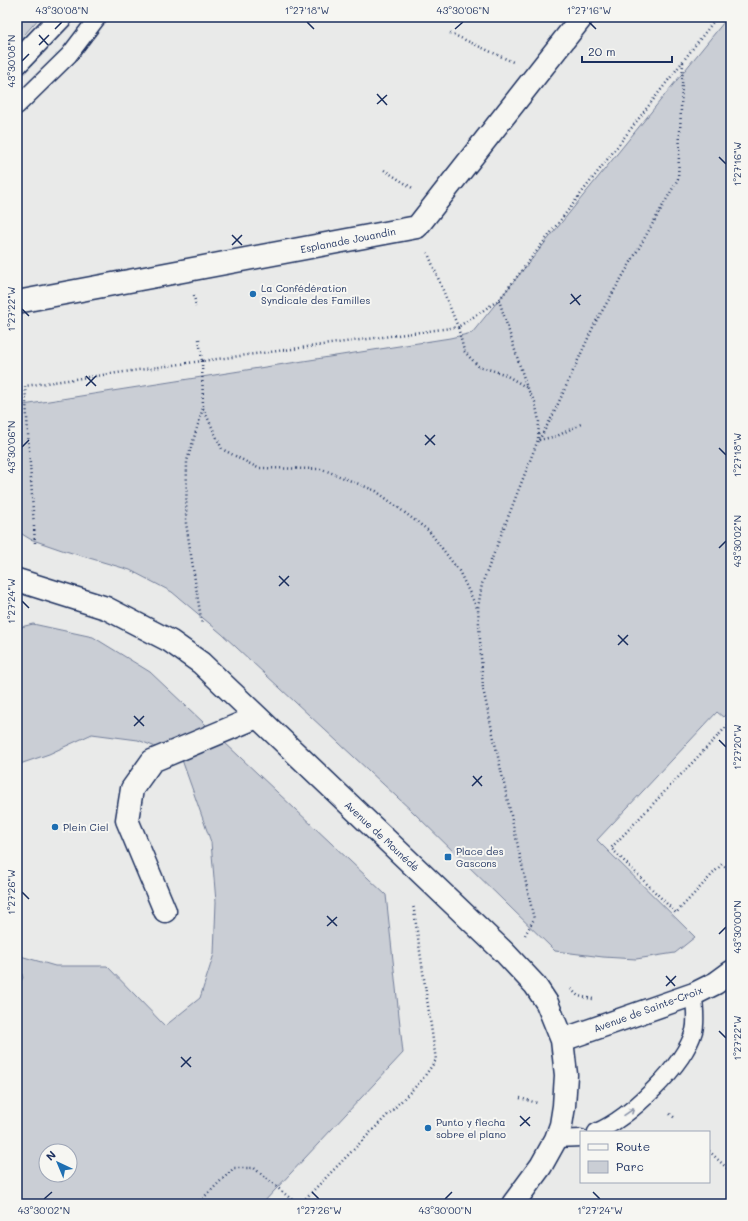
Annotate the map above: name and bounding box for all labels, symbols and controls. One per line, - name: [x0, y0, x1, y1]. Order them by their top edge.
- text: 43°30'08"N: [36, 3, 88, 17]
- text: 1°27'18"W: [285, 3, 329, 17]
- text: 43°30'06"N: [437, 3, 489, 17]
- text: 1°27'16"W: [567, 3, 611, 17]
- text: 43°30'08"N: [4, 35, 18, 87]
- scale bar: [582, 38, 672, 64]
- text: 20 m: [588, 43, 616, 59]
- text: 1°27'16"W: [730, 142, 744, 186]
- street label: Esplanade Jouandin: [299, 224, 397, 256]
- place label: La Confédération Syndicale des Familles: [261, 281, 370, 307]
- text: 1°27'22"W: [4, 286, 18, 332]
- marker: La Confédération Syndicale des Familles: [248, 289, 258, 299]
- text: 43°30'06"N: [4, 421, 18, 473]
- text: 1°27'18"W: [730, 433, 744, 477]
- text: 43°30'02"N: [730, 515, 744, 567]
- text: 1°27'24"W: [4, 578, 18, 624]
- text: 1°27'20"W: [730, 724, 744, 770]
- street label: Avenue de Mounédé: [342, 798, 422, 874]
- place label: Plein Ciel: [63, 820, 109, 834]
- marker: Plein Ciel: [50, 822, 60, 832]
- place label: Place des Gascons: [456, 844, 504, 870]
- marker: Place des Gascons: [443, 852, 453, 862]
- text: 1°27'26"W: [4, 869, 18, 915]
- text: 43°30'00"N: [730, 900, 744, 954]
- street label: Avenue de Sainte-Croix: [592, 983, 704, 1035]
- text: 1°27'22"W: [730, 1015, 744, 1061]
- one-way arrow: [623, 1108, 634, 1116]
- place label: Punto y flecha sobre el plano: [436, 1115, 506, 1141]
- marker: Punto y flecha sobre el plano: [423, 1123, 433, 1133]
- legend: [580, 1131, 710, 1183]
- text: Route: [616, 1138, 650, 1154]
- north arrow: [38, 1143, 78, 1183]
- text: N: [42, 1147, 59, 1164]
- text: Parc: [616, 1158, 644, 1174]
- text: 43°30'02"N: [18, 1203, 70, 1217]
- text: 1°27'26"W: [296, 1203, 342, 1217]
- text: 43°30'00"N: [418, 1203, 472, 1217]
- text: 1°27'24"W: [577, 1203, 623, 1217]

